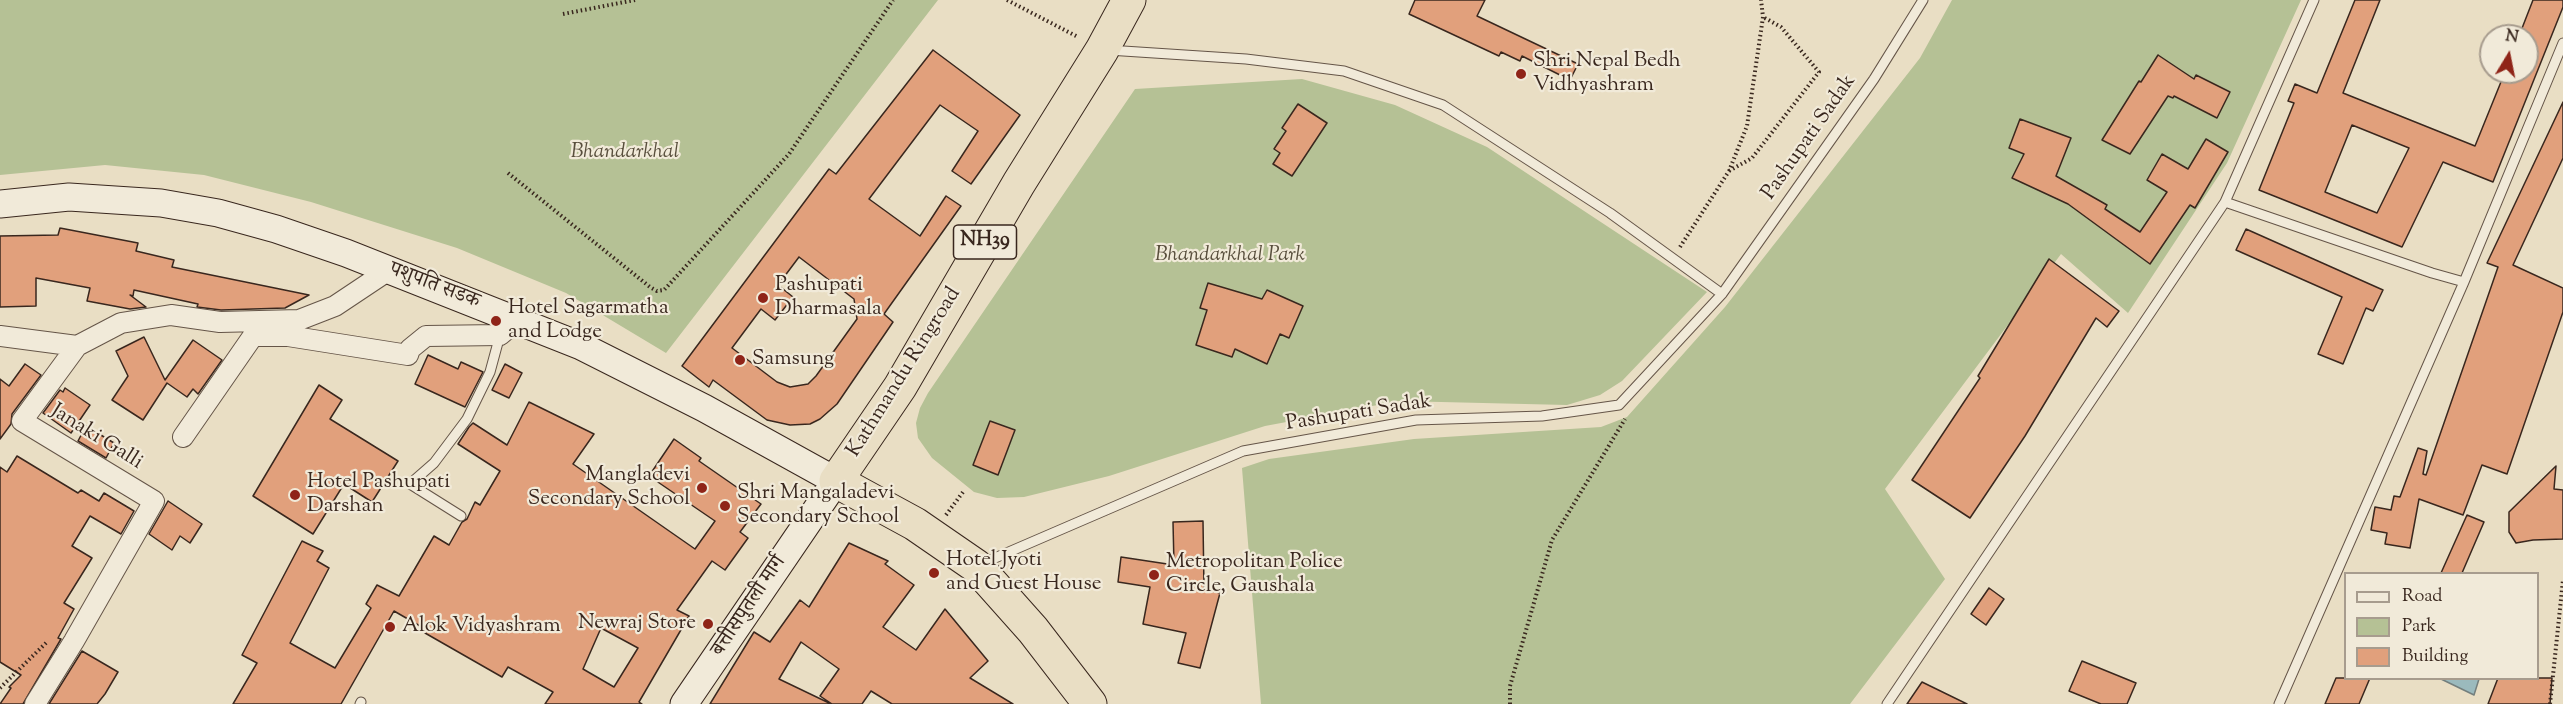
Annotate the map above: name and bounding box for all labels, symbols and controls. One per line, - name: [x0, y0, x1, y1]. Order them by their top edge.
- north arrow: [2479, 24, 2539, 84]
- text: N: [2504, 25, 2520, 50]
- place label: Shri Nepal Bedh Vidhyashram: [1533, 49, 1681, 99]
- marker: Shri Nepal Bedh Vidhyashram: [1514, 67, 1528, 81]
- street label: Pashupati Sadak: [1757, 70, 1863, 206]
- park label: Bhandarkhal: [571, 140, 679, 166]
- road number: NH39: [954, 225, 1016, 259]
- park label: Bhandarkhal Park: [1155, 243, 1305, 269]
- street label: पशुपति सडक: [385, 258, 483, 316]
- place label: Pashupati Dharmasala: [775, 273, 882, 323]
- street label: Kathmandu Ringroad: [842, 283, 968, 463]
- marker: Pashupati Dharmasala: [756, 291, 770, 305]
- place label: Hotel Sagarmatha and Lodge: [508, 296, 669, 346]
- marker: Hotel Sagarmatha and Lodge: [489, 314, 503, 328]
- place label: Samsung: [752, 347, 834, 373]
- marker: Samsung: [733, 353, 747, 367]
- street label: Pashupati Sadak: [1284, 390, 1434, 438]
- street label: Janaki Galli: [45, 400, 147, 476]
- place label: Mangladevi Secondary School: [528, 463, 690, 513]
- place label: Hotel Pashupati Darshan: [307, 470, 450, 520]
- marker: Mangladevi Secondary School: [695, 481, 709, 495]
- place label: Shri Mangaladevi Secondary School: [737, 481, 899, 531]
- marker: Hotel Pashupati Darshan: [288, 488, 302, 502]
- marker: Shri Mangaladevi Secondary School: [718, 499, 732, 513]
- place label: Hotel Jyoti and Guest House: [946, 548, 1101, 598]
- place label: Metropolitan Police Circle, Gaushala: [1166, 550, 1343, 600]
- street label: बत्तीसपुतली मार्ग: [707, 552, 793, 662]
- marker: Hotel Jyoti and Guest House: [927, 566, 941, 580]
- marker: Metropolitan Police Circle, Gaushala: [1147, 568, 1161, 582]
- legend: [2344, 572, 2539, 680]
- text: Road: [2402, 584, 2442, 610]
- place label: Newraj Store: [578, 611, 696, 637]
- place label: Alok Vidyashram: [402, 614, 561, 640]
- text: Park: [2402, 614, 2436, 640]
- marker: Newraj Store: [701, 617, 715, 631]
- marker: Alok Vidyashram: [383, 620, 397, 634]
- text: Building: [2402, 644, 2468, 670]

